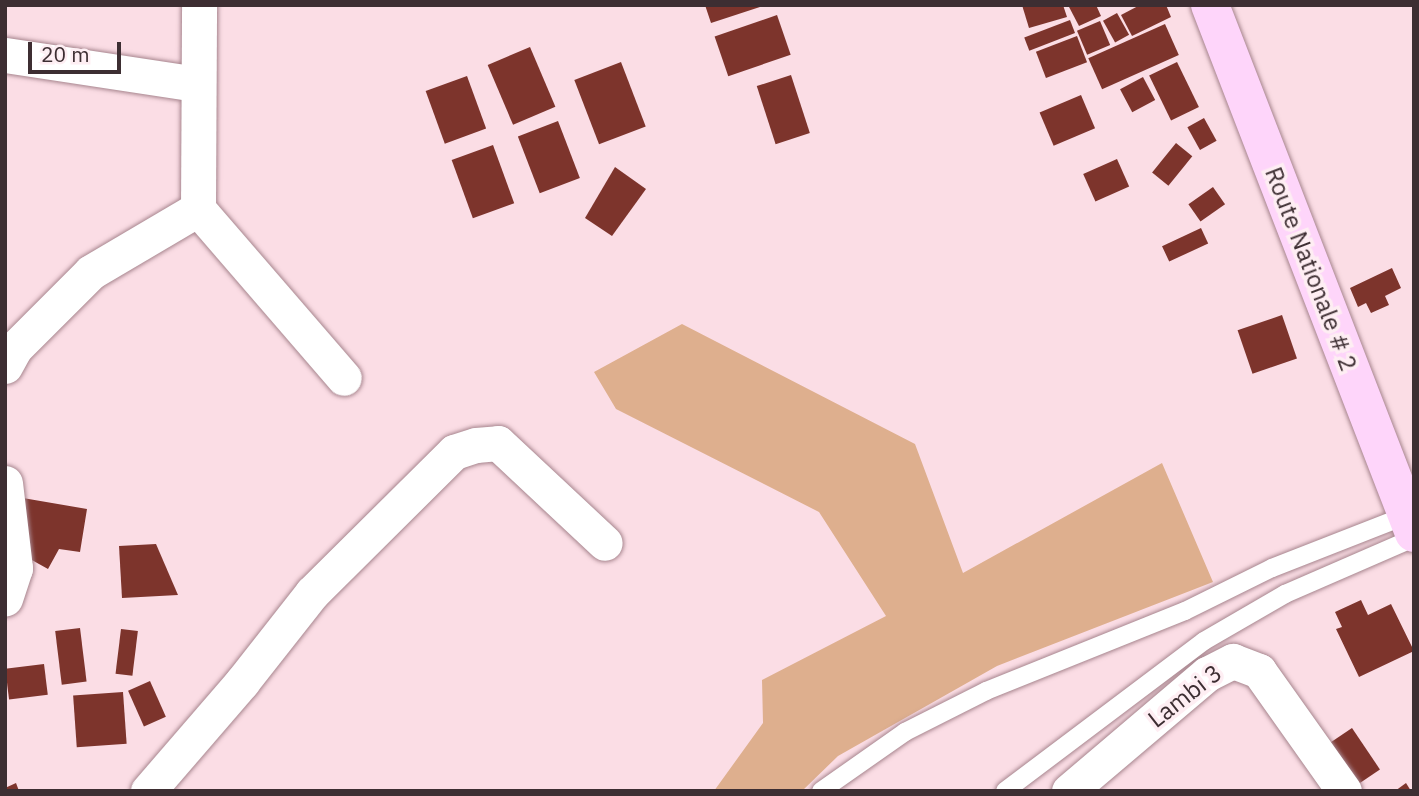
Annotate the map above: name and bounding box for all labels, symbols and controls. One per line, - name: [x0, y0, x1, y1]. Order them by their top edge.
- scale bar: [32, 28, 124, 72]
- text: 20 m: [41, 40, 90, 68]
- street label: Route Nationale # 2: [1259, 163, 1363, 375]
- street label: Lambi 3: [1142, 658, 1228, 734]

